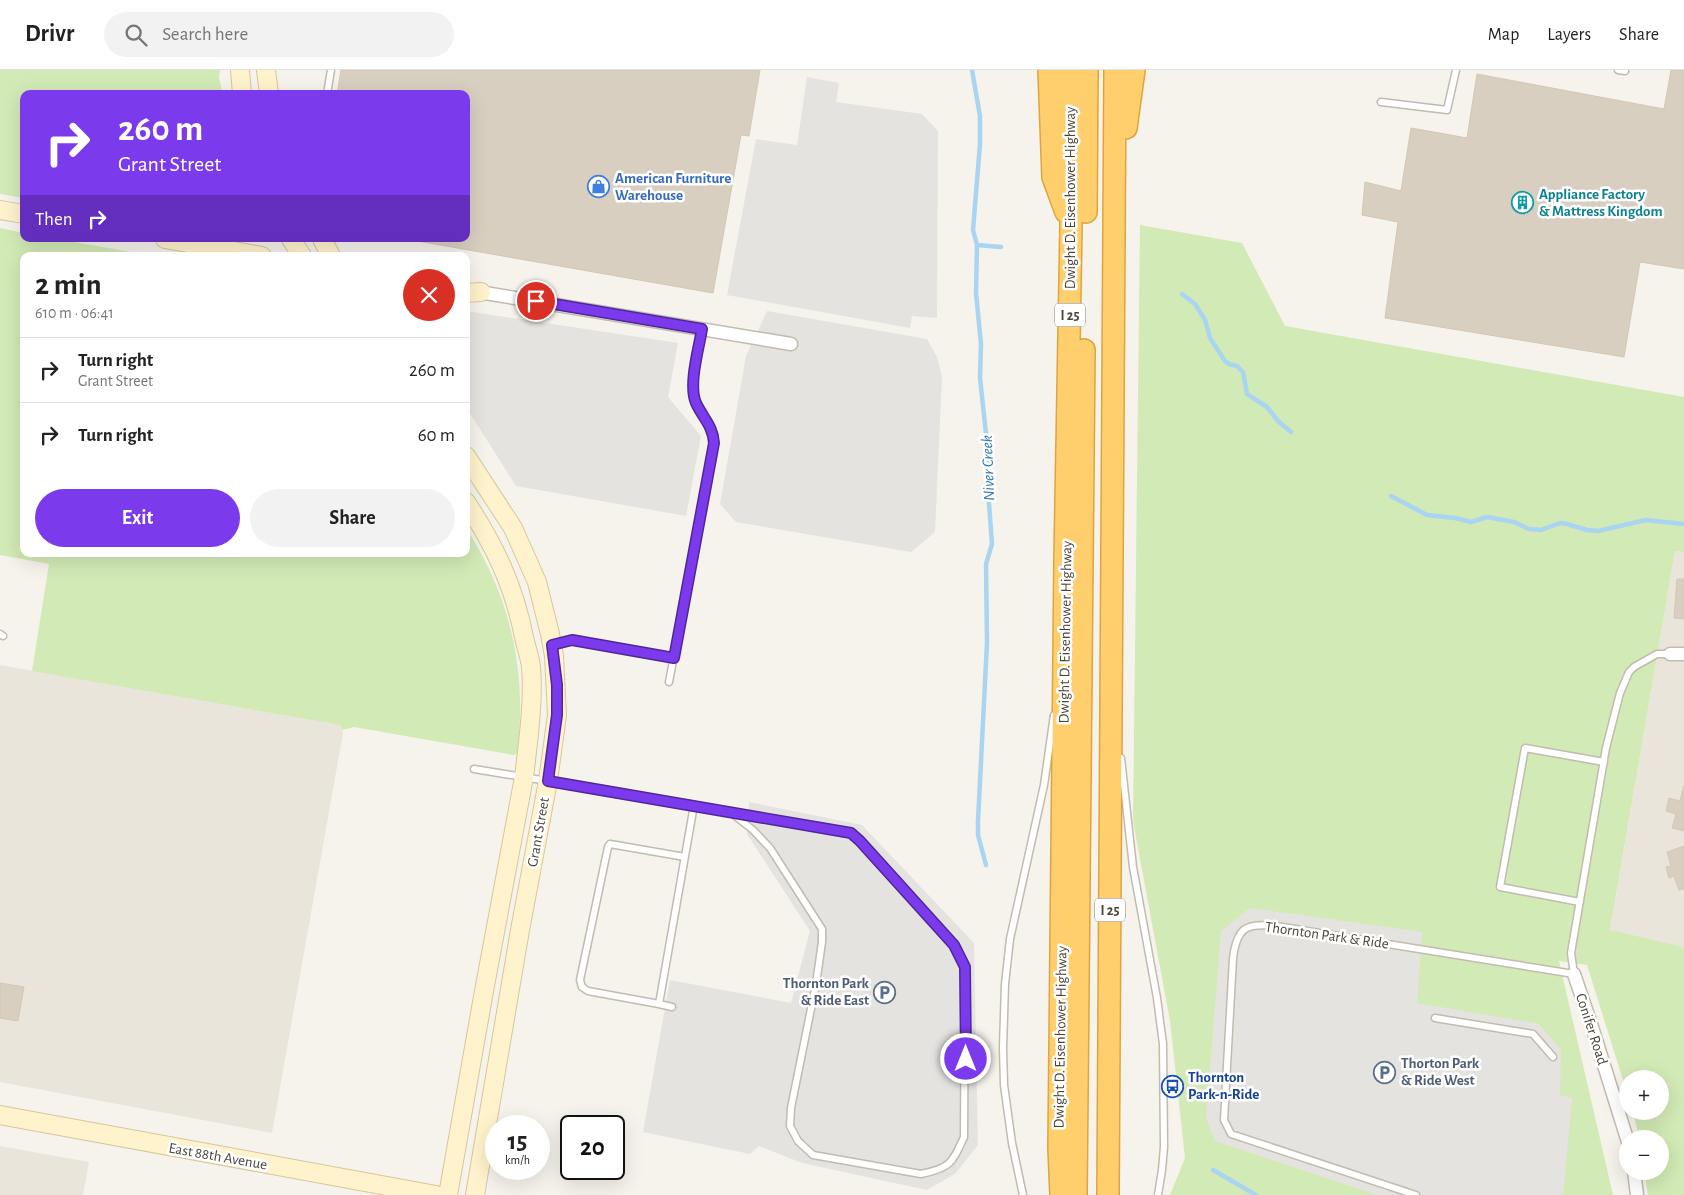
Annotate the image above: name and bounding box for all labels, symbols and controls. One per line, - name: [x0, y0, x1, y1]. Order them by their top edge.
- search box: [104, 12, 454, 57]
- icon: search: [122, 21, 150, 49]
- text: Drivr: [25, 22, 74, 46]
- text: Search here: [162, 25, 248, 44]
- text: Map: [1488, 26, 1519, 44]
- text: Layers: [1547, 26, 1591, 44]
- text: Share: [1619, 26, 1659, 44]
- street label: Dwight D. Eisenhower Highway: [1063, 106, 1078, 289]
- icon: right: [35, 110, 100, 175]
- text: 260 m: [118, 112, 203, 147]
- text: Grant Street: [118, 153, 221, 175]
- place label: American Furniture Warehouse: [615, 171, 731, 203]
- shop icon: American Furniture Warehouse: [587, 175, 611, 199]
- place label: Appliance Factory & Mattress Kingdom: [1539, 187, 1663, 219]
- building icon: Appliance Factory & Mattress Kingdom: [1511, 191, 1535, 215]
- icon: right: [83, 205, 111, 233]
- text: Then: [35, 210, 73, 229]
- button: close: [403, 269, 455, 321]
- text: 2 min: [35, 270, 102, 300]
- pin: [515, 280, 557, 322]
- icon: arrive: [522, 287, 550, 315]
- road number: I 25: [1055, 304, 1085, 326]
- text: 610 m · 06:41: [35, 305, 114, 321]
- text: Turn right: [78, 351, 153, 370]
- icon: right: [35, 356, 63, 384]
- text: 260 m: [409, 361, 455, 380]
- text: Grant Street: [78, 373, 153, 389]
- icon: right: [35, 421, 63, 449]
- text: Turn right: [78, 426, 153, 445]
- text: 60 m: [418, 426, 455, 445]
- water label: Niver Creek: [979, 435, 997, 501]
- button: Exit: [35, 489, 240, 547]
- button: Share: [250, 489, 455, 547]
- street label: Dwight D. Eisenhower Highway: [1056, 540, 1075, 723]
- street label: Grant Street: [525, 796, 552, 868]
- road number: I 25: [1095, 898, 1125, 922]
- street label: Thornton Park & Ride: [1264, 919, 1390, 952]
- street label: Dwight D. Eisenhower Highway: [1051, 945, 1070, 1128]
- place label: Thornton Park & Ride East: [783, 976, 870, 1008]
- parking icon: Thornton Park & Ride East: [873, 980, 897, 1004]
- street label: Conifer Road: [1573, 991, 1610, 1067]
- position arrow: [939, 1032, 991, 1084]
- place label: Thorton Park & Ride West: [1401, 1056, 1480, 1088]
- parking icon: Thorton Park & Ride West: [1373, 1060, 1397, 1084]
- place label: Thornton Park-n-Ride: [1188, 1070, 1259, 1102]
- map controls: [1619, 1070, 1669, 1180]
- button: +: [1619, 1070, 1669, 1120]
- bus stop icon: Thornton Park-n-Ride: [1160, 1074, 1184, 1098]
- speed limit sign: 20: [560, 1115, 625, 1180]
- text: 15: [508, 1129, 527, 1154]
- button: −: [1619, 1130, 1669, 1180]
- street label: East 88th Avenue: [168, 1140, 268, 1173]
- text: km/h: [505, 1154, 530, 1166]

